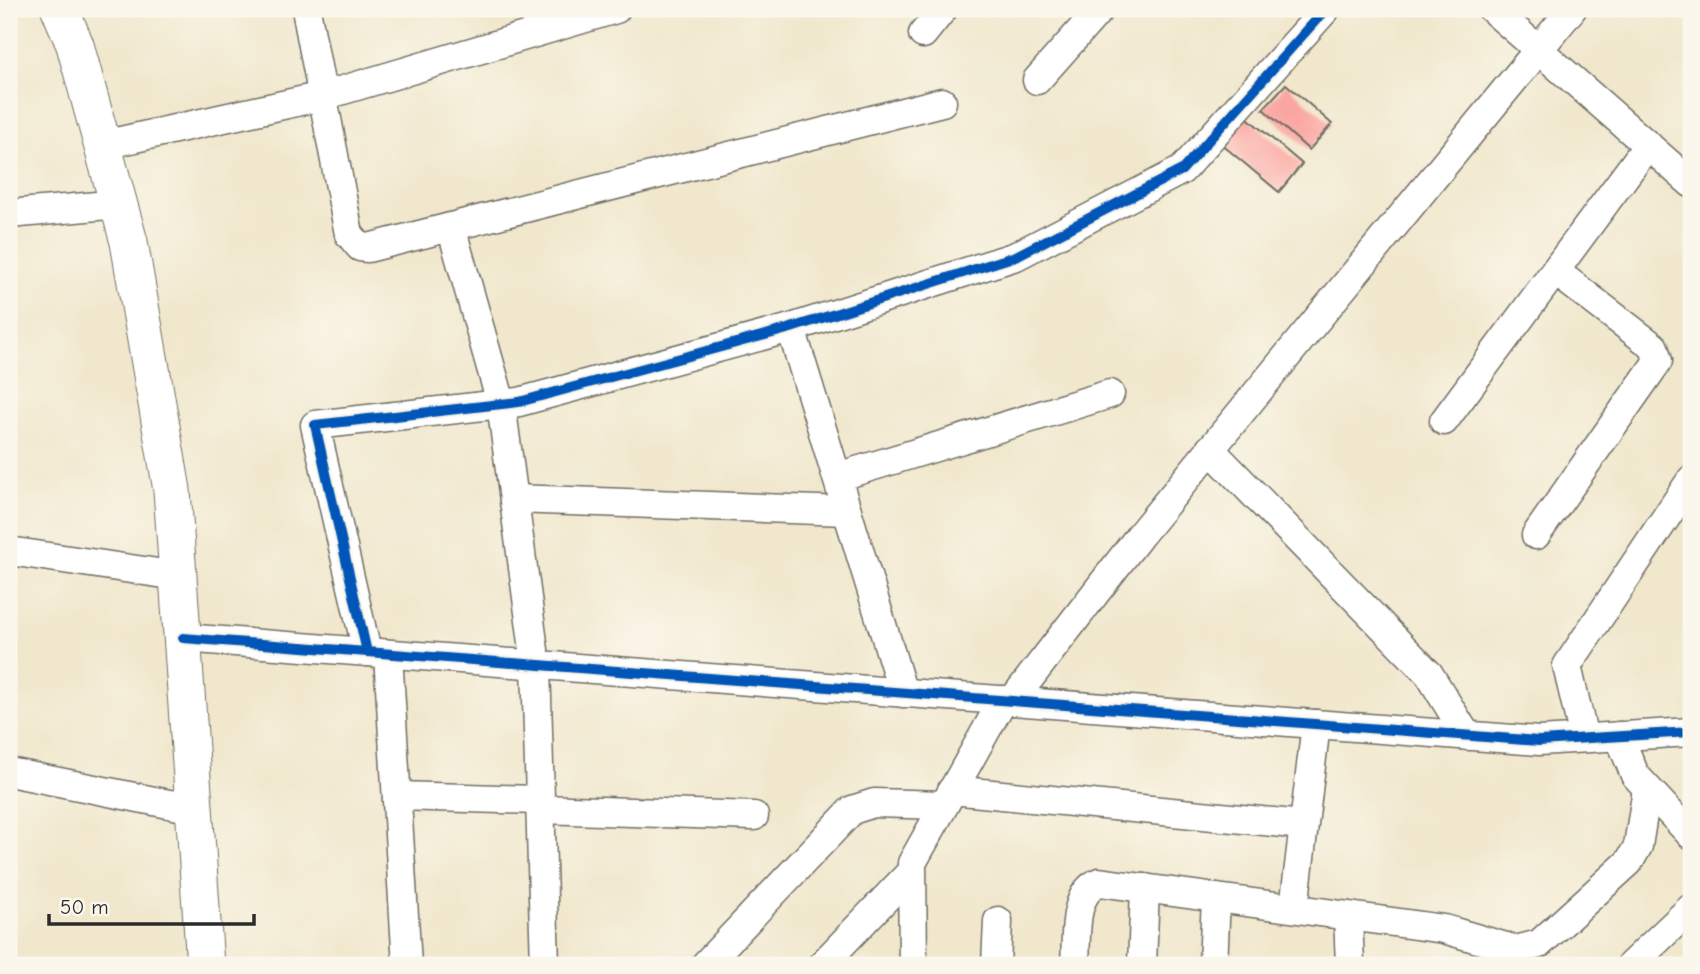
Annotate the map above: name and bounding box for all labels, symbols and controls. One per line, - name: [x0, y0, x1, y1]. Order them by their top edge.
- scale bar: [49, 883, 254, 927]
- text: 50 m: [60, 895, 109, 919]

